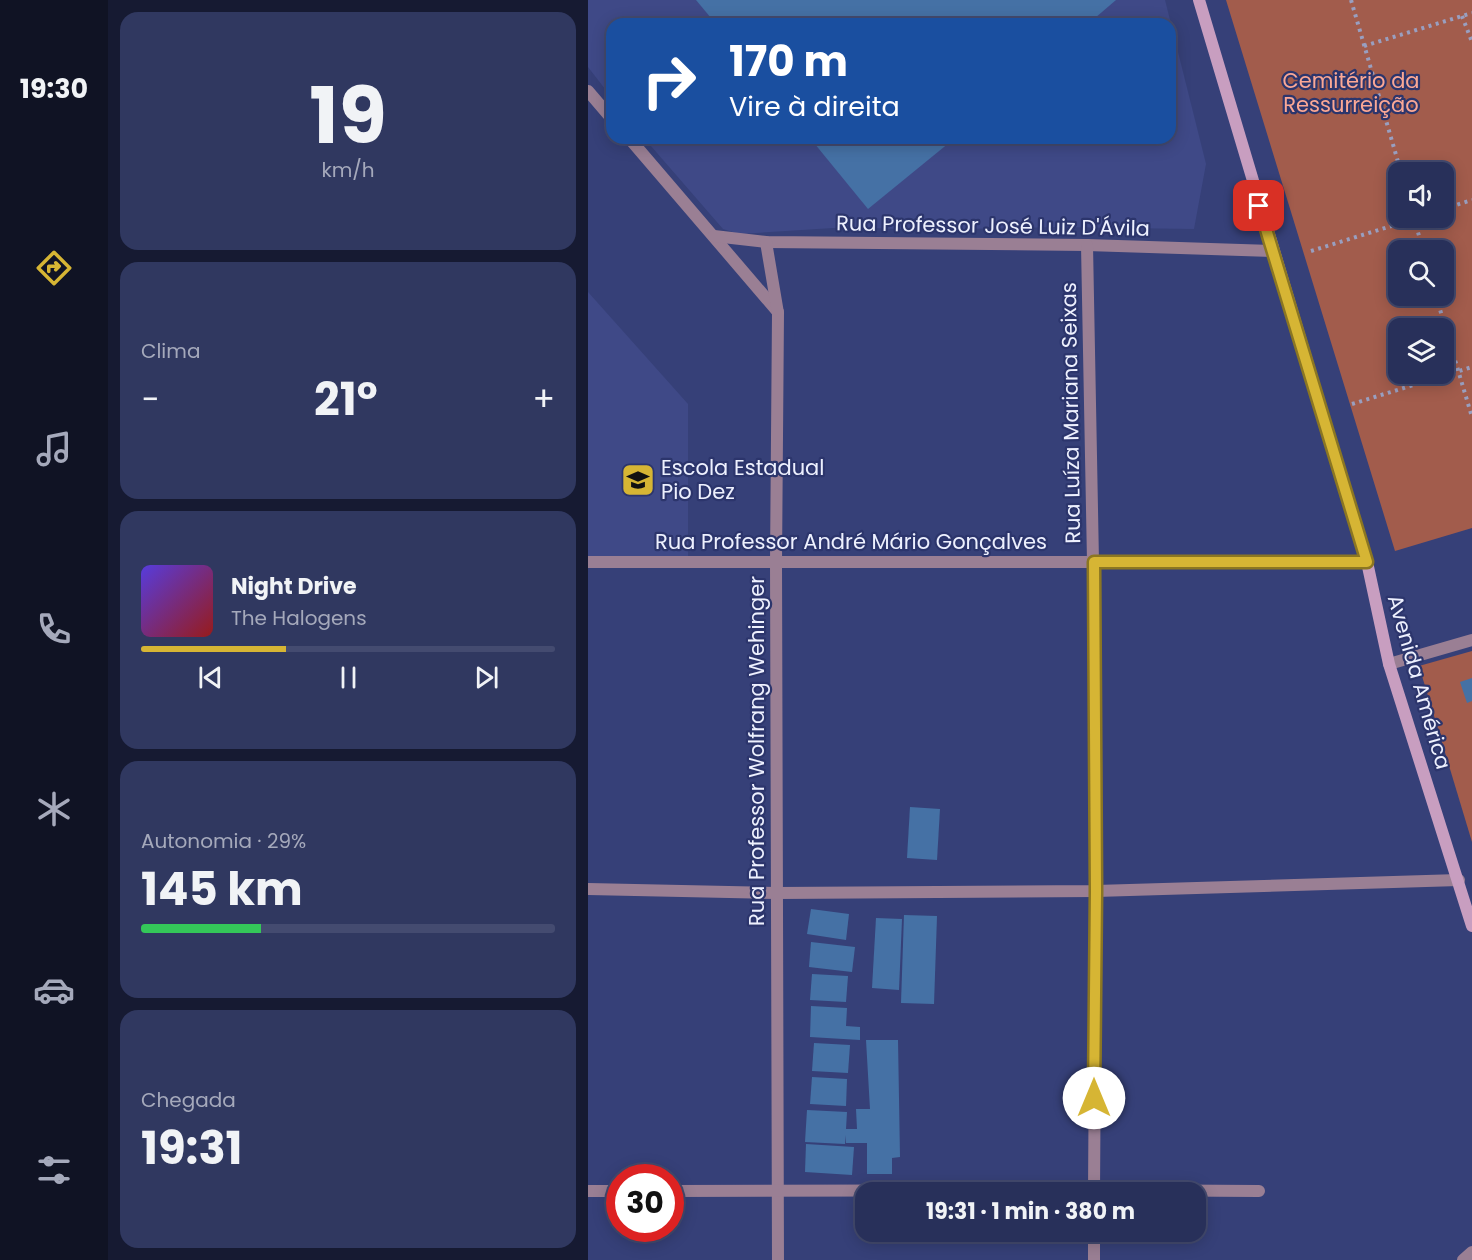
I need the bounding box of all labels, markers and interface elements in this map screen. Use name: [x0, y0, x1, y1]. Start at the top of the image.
text: 170 m: [729, 32, 848, 91]
icon: right: [630, 42, 708, 120]
text: 19: [309, 61, 387, 170]
park label: Cemitério da Ressurreição: [1282, 66, 1420, 119]
text: 19:30: [20, 70, 88, 107]
text: Vire à direita: [729, 88, 900, 125]
text: km/h: [321, 156, 375, 184]
map controls: [1388, 162, 1454, 384]
button: sound: [1388, 162, 1454, 228]
pin: [1233, 180, 1284, 231]
icon: arrive: [1242, 189, 1275, 222]
street label: Rua Professor José Luiz D'Ávila: [836, 208, 1150, 243]
button: search: [1388, 240, 1454, 306]
icon: directions: [33, 247, 75, 289]
street label: Rua Luíza Mariana Seixas: [1054, 282, 1087, 544]
button: layers: [1388, 318, 1454, 384]
text: Clima: [141, 337, 200, 365]
text: 21°: [314, 368, 378, 431]
text: −: [141, 376, 159, 423]
text: +: [532, 376, 555, 423]
icon: music: [33, 428, 75, 470]
place label: Escola Estadual Pio Dez: [661, 453, 824, 506]
school or university icon: Escola Estadual Pio Dez: [620, 462, 656, 498]
street label: Rua Professor André Mário Gonçalves: [655, 527, 1047, 556]
text: Night Drive: [231, 571, 357, 602]
street label: Rua Professor Wolfrang Wehinger: [742, 576, 771, 926]
street label: Avenida América: [1381, 591, 1458, 773]
text: The Halogens: [231, 604, 367, 632]
icon: phone: [33, 608, 75, 650]
icon: previous: [194, 661, 227, 694]
icon: pause: [332, 661, 365, 694]
icon: next: [470, 661, 503, 694]
icon: climate: [33, 788, 75, 830]
text: Autonomia · 29%: [141, 827, 306, 855]
text: 145 km: [141, 858, 303, 921]
icon: car: [33, 969, 75, 1011]
position arrow: [1062, 1066, 1126, 1130]
text: Chegada: [141, 1086, 236, 1114]
text: 19:31: [141, 1117, 243, 1180]
icon: filters: [33, 1149, 75, 1191]
speed limit sign: 30: [606, 1164, 684, 1242]
text: 19:31 · 1 min · 380 m: [926, 1196, 1135, 1227]

